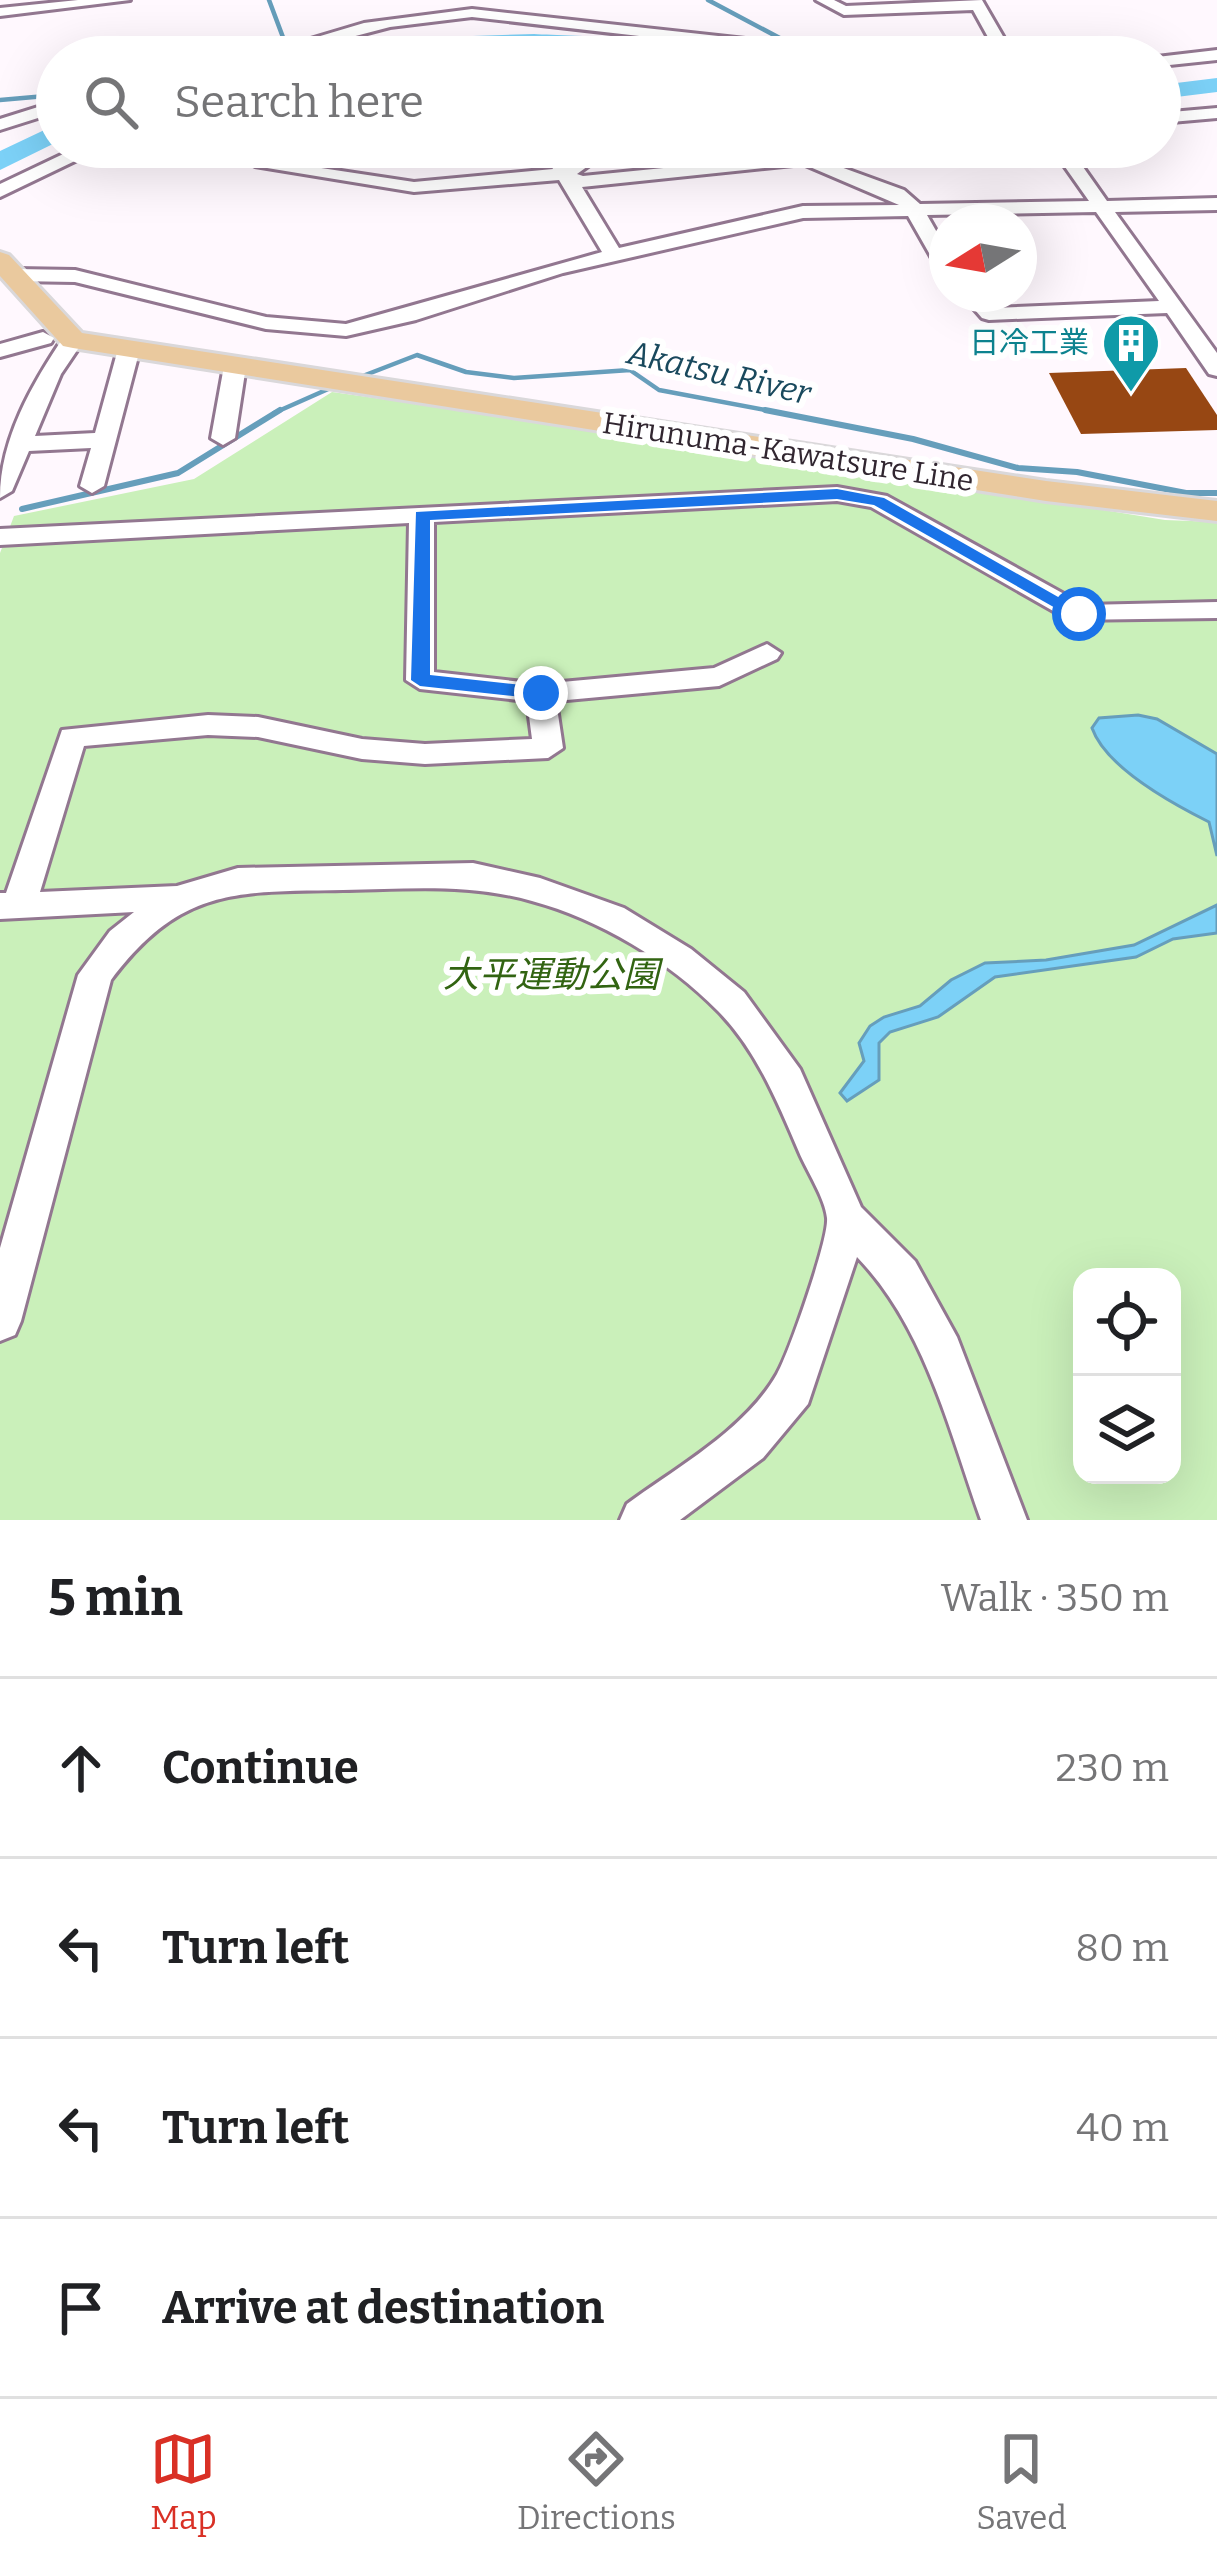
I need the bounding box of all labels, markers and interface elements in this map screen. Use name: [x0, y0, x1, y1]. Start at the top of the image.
search box: [36, 36, 1181, 168]
icon: search: [78, 69, 144, 135]
text: Search here: [174, 75, 424, 129]
north arrow: [929, 204, 1037, 312]
building icon: 日冷工業: [1100, 312, 1162, 394]
place label: 日冷工業: [969, 325, 1089, 361]
water label: Akatsu River: [622, 332, 816, 414]
street label: Hirunuma-Kawatsure Line: [600, 405, 976, 499]
route start: [1052, 587, 1106, 641]
route end: [514, 666, 568, 720]
park label: 大平運動公園: [443, 953, 664, 997]
map controls: [1073, 1268, 1181, 1484]
button: locate: [1073, 1268, 1181, 1376]
button: layers: [1073, 1376, 1181, 1484]
text: 5 min: [48, 1567, 183, 1629]
text: Walk · 350 m: [941, 1575, 1169, 1621]
icon: ahead: [48, 1735, 114, 1801]
text: Continue: [162, 1741, 359, 1795]
text: 230 m: [1056, 1745, 1169, 1791]
icon: left: [48, 1915, 114, 1981]
text: Turn left: [162, 1921, 349, 1975]
text: 80 m: [1076, 1925, 1169, 1971]
icon: left: [48, 2095, 114, 2161]
text: Turn left: [162, 2101, 349, 2155]
text: 40 m: [1076, 2105, 1169, 2151]
icon: arrive: [48, 2275, 114, 2341]
text: Arrive at destination: [162, 2281, 604, 2335]
tab: Map: [150, 2426, 217, 2538]
tab: Directions: [517, 2426, 676, 2538]
tab: Saved: [976, 2426, 1067, 2538]

